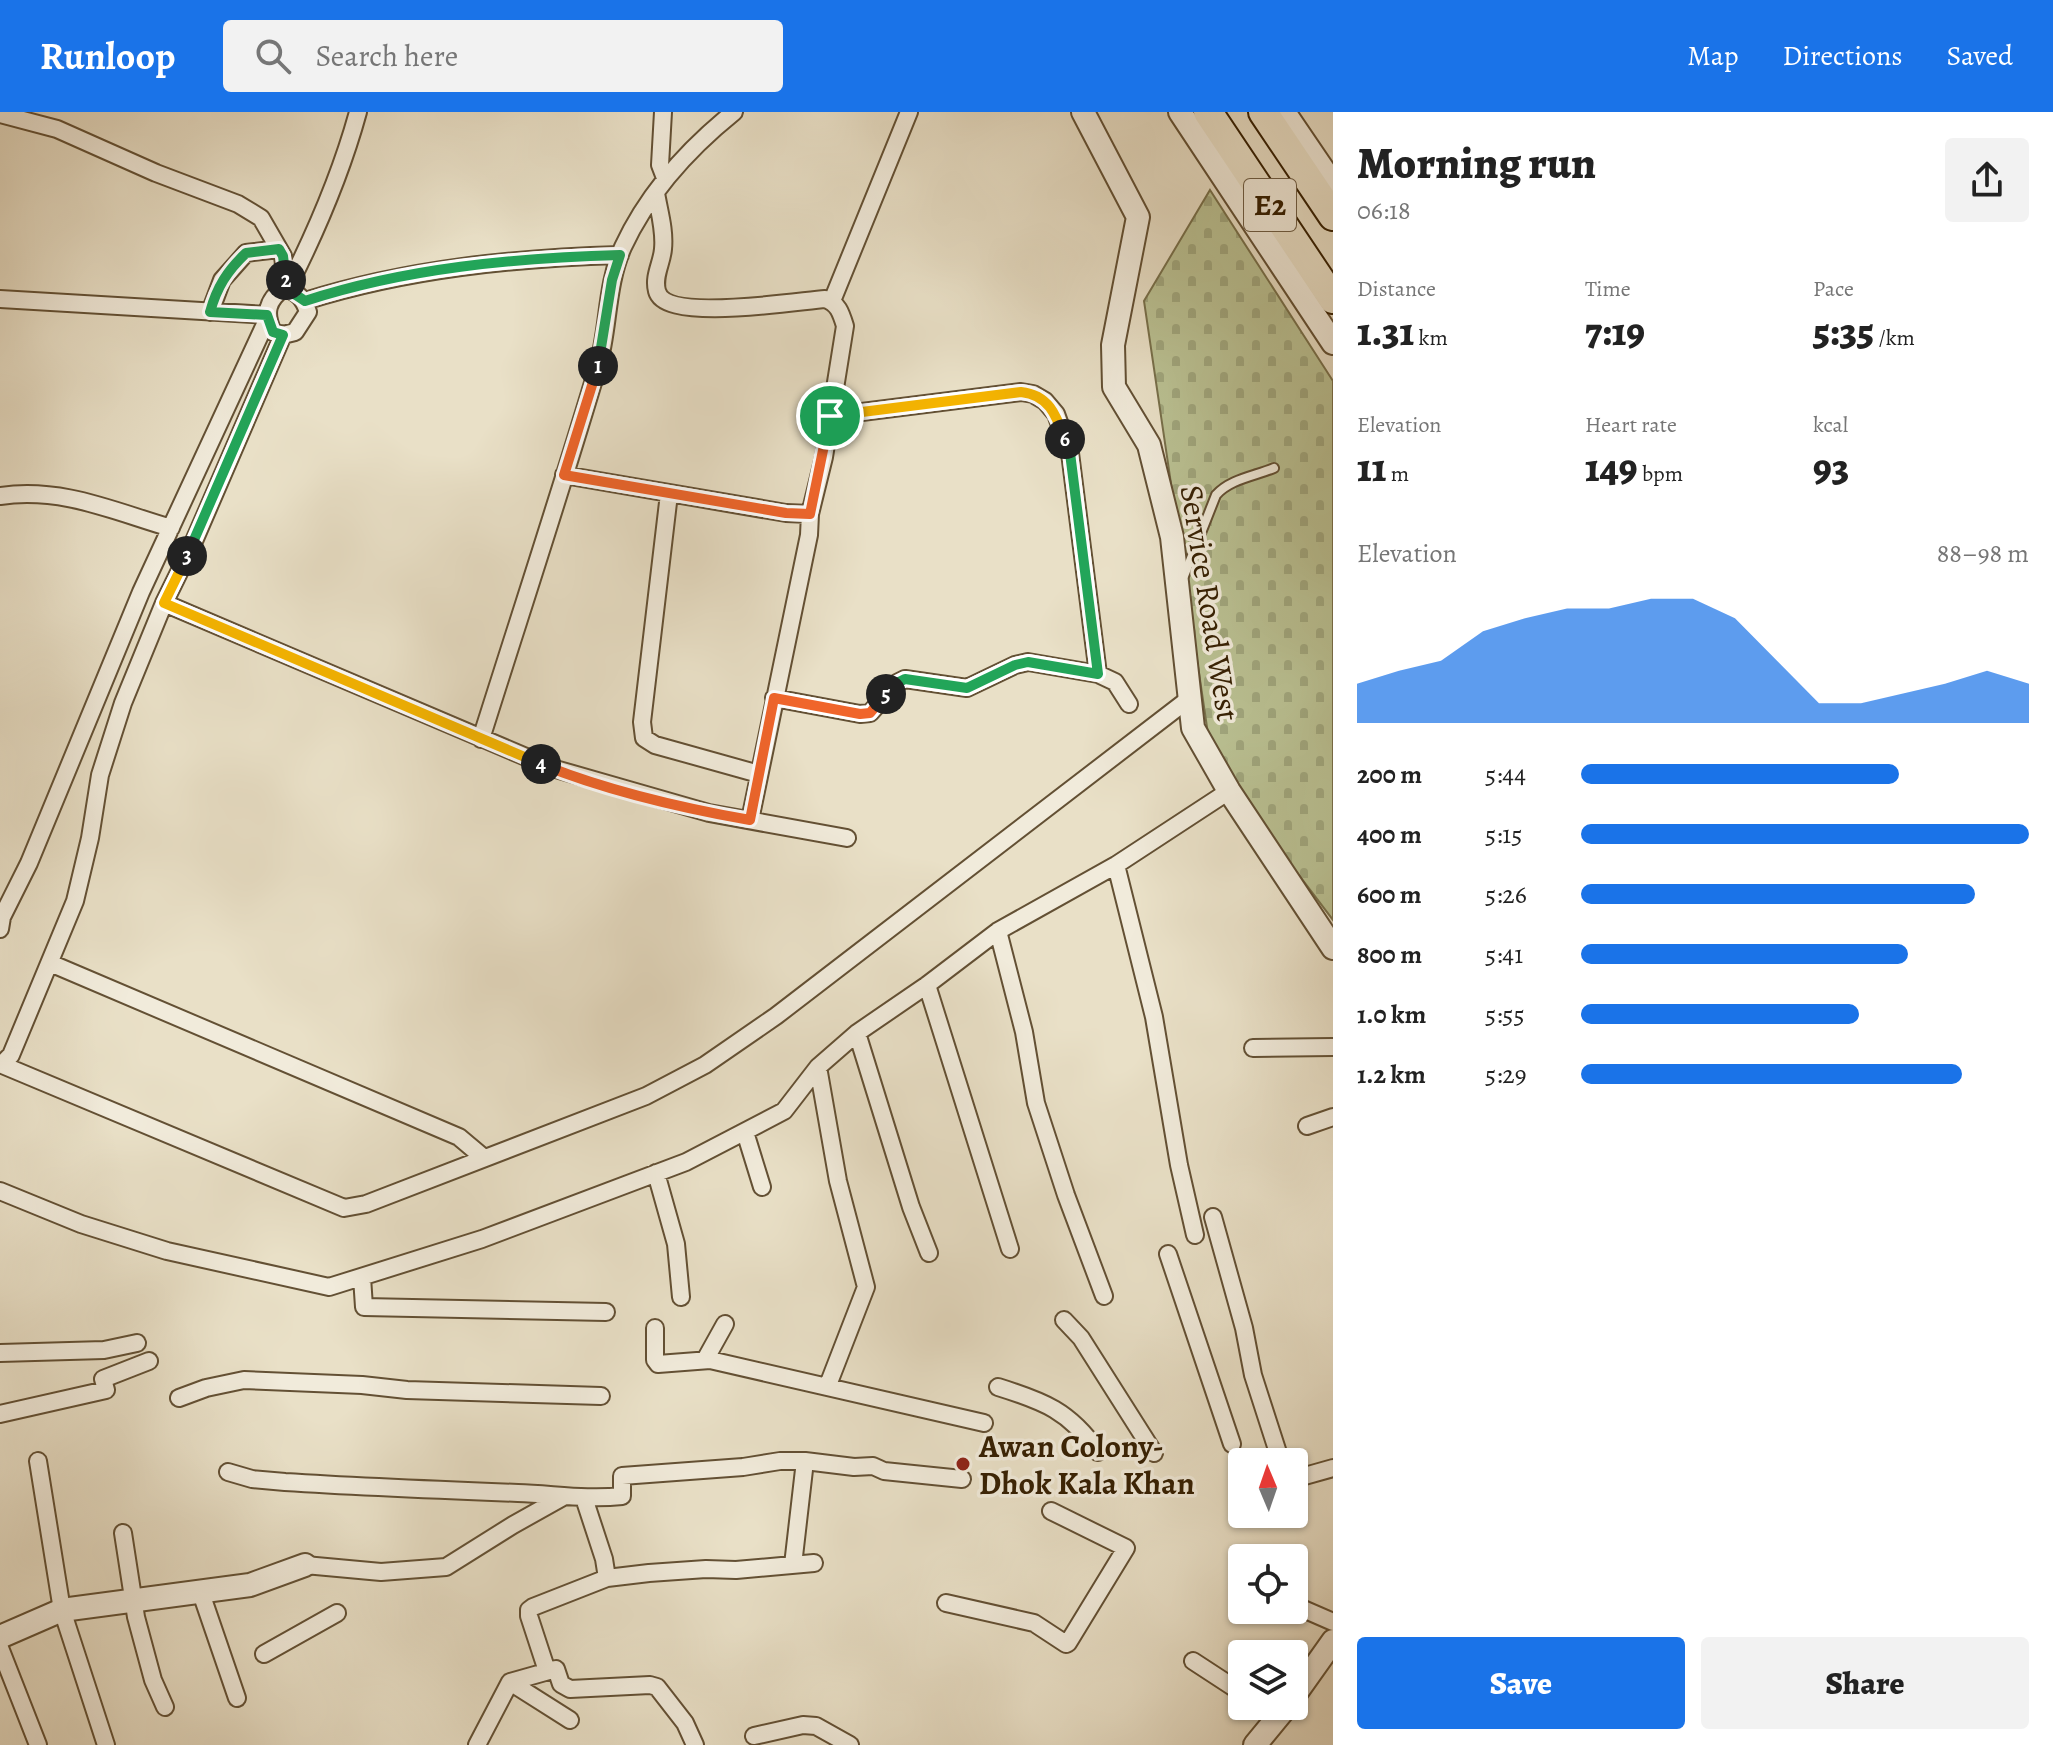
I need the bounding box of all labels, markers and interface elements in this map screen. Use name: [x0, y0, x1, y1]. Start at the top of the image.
search box: [223, 20, 783, 92]
text: Runloop: [40, 30, 175, 82]
icon: search: [251, 34, 295, 78]
text: Search here: [315, 36, 458, 76]
text: Map: [1687, 37, 1738, 75]
text: Directions: [1782, 37, 1903, 75]
text: Saved: [1947, 37, 2013, 75]
text: Morning run: [1357, 133, 1596, 193]
button: share: [1945, 138, 2029, 222]
road number: E2: [1244, 179, 1296, 231]
text: 06:18: [1357, 193, 1411, 228]
pin: 2: [266, 260, 306, 300]
text: 2: [281, 265, 291, 295]
text: Distance: [1357, 274, 1436, 304]
text: Time: [1585, 274, 1631, 304]
text: Pace: [1813, 274, 1854, 304]
text: 1.31: [1357, 304, 1414, 359]
text: 7:19: [1585, 304, 1645, 359]
text: 5:35: [1813, 304, 1874, 359]
text: km: [1414, 323, 1448, 353]
text: /km: [1874, 323, 1915, 353]
pin: 1: [578, 346, 618, 386]
text: 1: [594, 351, 602, 381]
pin: [796, 382, 864, 450]
icon: arrive: [808, 394, 852, 438]
text: Elevation: [1357, 410, 1441, 440]
text: Heart rate: [1585, 410, 1677, 440]
text: kcal: [1813, 410, 1848, 440]
pin: 6: [1045, 419, 1085, 459]
text: 6: [1060, 424, 1070, 454]
text: 11: [1357, 440, 1386, 495]
text: 149: [1585, 440, 1638, 495]
text: 93: [1813, 440, 1849, 495]
text: m: [1386, 459, 1409, 489]
text: bpm: [1638, 459, 1683, 489]
street label: Service Road West: [1170, 482, 1250, 724]
pin: 3: [167, 536, 207, 576]
text: Elevation: [1357, 536, 1457, 571]
text: 88–98 m: [1937, 536, 2029, 571]
text: 3: [182, 541, 192, 571]
pin: 5: [866, 674, 906, 714]
text: 5: [881, 679, 891, 709]
pin: 4: [521, 744, 561, 784]
text: 4: [536, 749, 546, 779]
text: 200 m: [1357, 757, 1422, 792]
text: 5:44: [1485, 757, 1526, 792]
text: 400 m: [1357, 817, 1422, 852]
text: 5:15: [1485, 817, 1522, 852]
text: 600 m: [1357, 877, 1422, 912]
text: 5:26: [1485, 877, 1527, 912]
text: 800 m: [1357, 937, 1422, 972]
text: 5:41: [1485, 937, 1523, 972]
text: 1.0 km: [1357, 997, 1426, 1032]
text: 5:55: [1485, 997, 1525, 1032]
text: 1.2 km: [1357, 1057, 1426, 1092]
text: 5:29: [1485, 1057, 1527, 1092]
place label: Awan Colony- Dhok Kala Khan: [978, 1424, 1195, 1505]
north arrow: [1228, 1448, 1308, 1528]
map controls: [1228, 1448, 1308, 1720]
marker: Awan Colony- Dhok Kala Khan: [954, 1455, 972, 1473]
button: locate: [1228, 1544, 1308, 1624]
button: Save: [1357, 1637, 1685, 1729]
button: Share: [1701, 1637, 2029, 1729]
button: layers: [1228, 1640, 1308, 1720]

